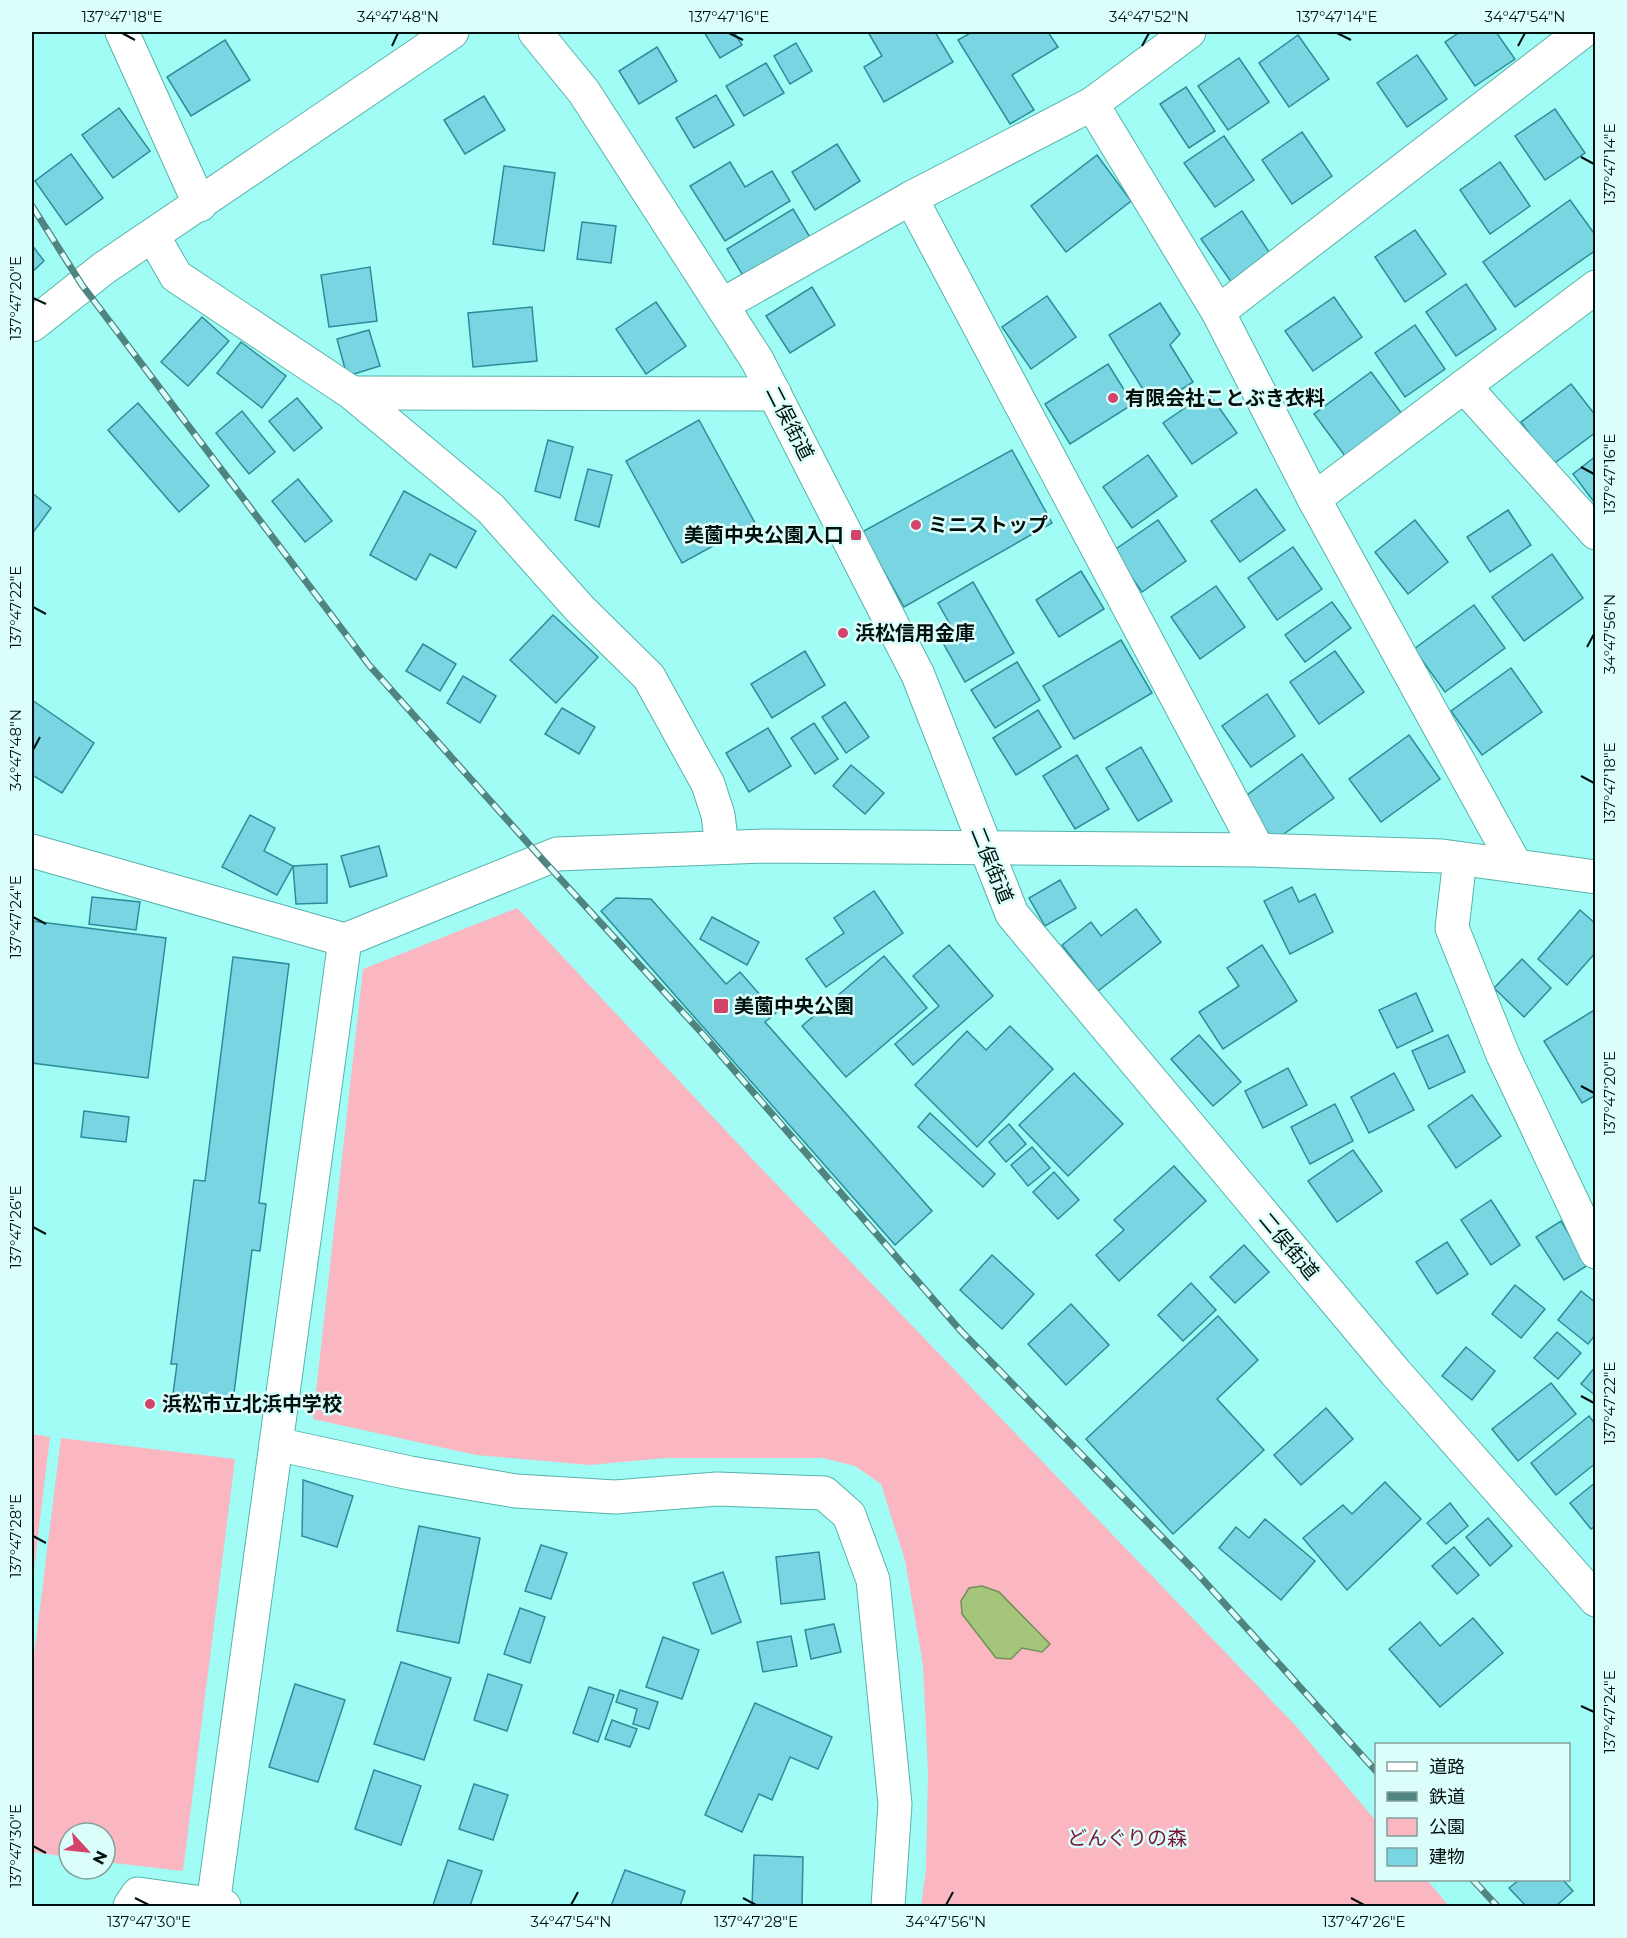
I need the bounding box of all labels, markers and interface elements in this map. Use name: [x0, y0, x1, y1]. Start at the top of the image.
text: 137°47'18"E: [81, 7, 163, 26]
text: 34°47'48"N: [357, 7, 439, 26]
text: 137°47'16"E: [689, 7, 769, 26]
text: 34°47'52"N: [1109, 7, 1189, 26]
text: 137°47'14"E: [1297, 7, 1377, 26]
text: 34°47'54"N: [1485, 7, 1565, 26]
text: 137°47'14"E: [1600, 124, 1619, 204]
text: 137°47'20"E: [6, 256, 25, 340]
street label: 二俣街道: [761, 382, 819, 464]
place label: 有限会社ことぶき衣料: [1125, 386, 1325, 410]
marker: 有限会社ことぶき衣料: [1106, 391, 1120, 405]
text: 137°47'16"E: [1600, 434, 1619, 514]
place label: ミニストップ: [928, 513, 1048, 537]
marker: ミニストップ: [909, 518, 923, 532]
place label: 美薗中央公園入口: [684, 523, 844, 547]
marker: 美薗中央公園入口: [849, 528, 863, 542]
text: 137°47'22"E: [6, 566, 25, 648]
text: 34°47'56"N: [1600, 594, 1619, 674]
place label: 浜松信用金庫: [855, 621, 975, 645]
marker: 浜松信用金庫: [836, 626, 850, 640]
text: 34°47'48"N: [6, 709, 25, 791]
text: 137°47'18"E: [1600, 742, 1619, 824]
street label: 二俣街道: [966, 823, 1018, 907]
text: 137°47'24"E: [6, 875, 25, 959]
place label: 美薗中央公園: [734, 994, 854, 1018]
marker: 美薗中央公園: [712, 997, 730, 1015]
text: 137°47'20"E: [1600, 1051, 1619, 1135]
text: 137°47'26"E: [6, 1185, 25, 1269]
street label: 二俣街道: [1254, 1208, 1324, 1284]
text: 137°47'22"E: [1600, 1362, 1619, 1444]
place label: 浜松市立北浜中学校: [162, 1392, 342, 1416]
marker: 浜松市立北浜中学校: [143, 1397, 157, 1411]
text: 137°47'28"E: [6, 1494, 25, 1578]
text: 137°47'24"E: [1600, 1670, 1619, 1754]
legend: [1375, 1743, 1570, 1881]
text: 道路: [1429, 1756, 1465, 1778]
text: 鉄道: [1429, 1786, 1465, 1808]
text: 137°47'30"E: [6, 1804, 25, 1888]
text: 公園: [1429, 1816, 1465, 1838]
north arrow: [57, 1821, 117, 1881]
park label: どんぐりの森: [1067, 1826, 1187, 1850]
text: 建物: [1429, 1846, 1465, 1868]
text: N: [89, 1848, 111, 1868]
text: 137°47'30"E: [107, 1912, 191, 1931]
text: 34°47'54"N: [531, 1912, 611, 1931]
text: 137°47'28"E: [714, 1912, 798, 1931]
text: 34°47'56"N: [906, 1912, 986, 1931]
text: 137°47'26"E: [1322, 1912, 1406, 1931]

